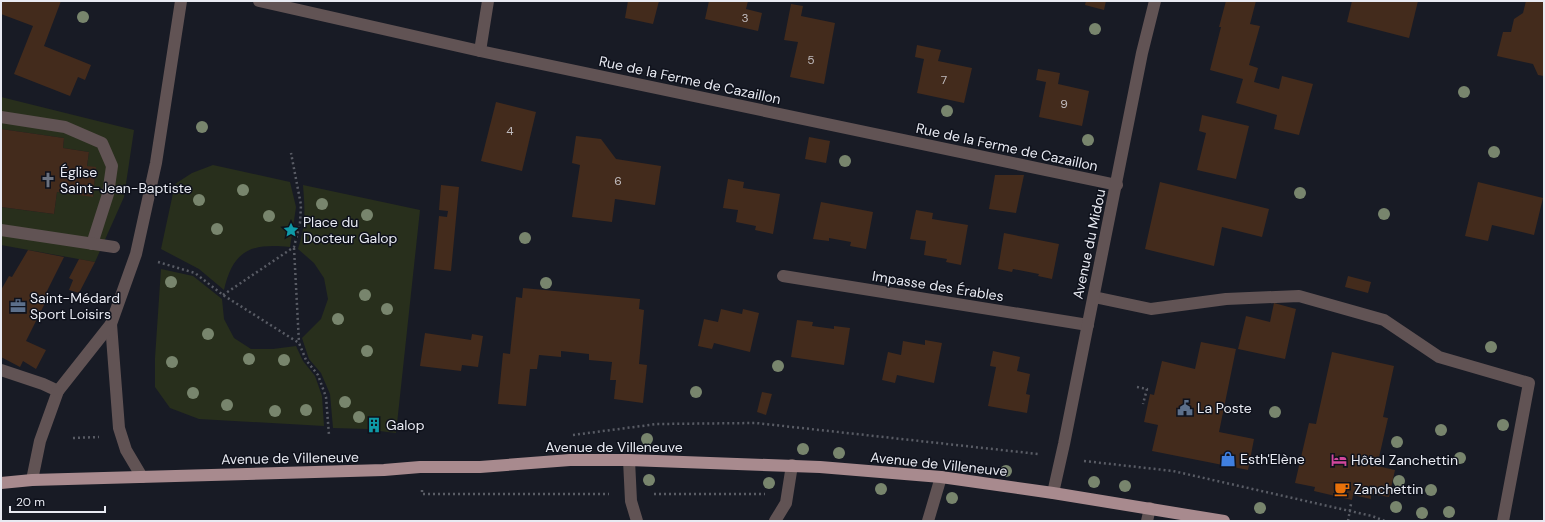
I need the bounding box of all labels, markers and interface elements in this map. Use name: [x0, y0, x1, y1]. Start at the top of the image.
house number: 3: [741, 10, 749, 26]
street label: Rue de la Ferme de Cazaillon: [597, 52, 783, 108]
house number: 5: [807, 52, 815, 68]
house number: 7: [941, 72, 947, 88]
house number: 9: [1060, 96, 1068, 112]
street label: Rue de la Ferme de Cazaillon: [914, 119, 1100, 175]
house number: 4: [506, 123, 514, 139]
place label: Église Saint-Jean-Baptiste: [60, 163, 192, 197]
church icon: Église Saint-Jean-Baptiste: [39, 171, 57, 189]
house number: 6: [614, 173, 622, 189]
street label: Avenue du Midou: [1069, 187, 1109, 301]
place label: Place du Docteur Galop: [303, 213, 398, 247]
place icon: Place du Docteur Galop: [282, 221, 300, 239]
street label: Impasse des Érables: [871, 267, 1005, 305]
place label: Saint-Médard Sport Loisirs: [30, 289, 120, 323]
office icon: Saint-Médard Sport Loisirs: [9, 297, 27, 315]
public building icon: La Poste: [1176, 399, 1194, 417]
place label: La Poste: [1197, 399, 1252, 417]
building icon: Galop: [365, 416, 383, 434]
place label: Galop: [386, 416, 425, 434]
street label: Avenue de Villeneuve: [545, 438, 683, 456]
street label: Avenue de Villeneuve: [221, 448, 359, 468]
street label: Avenue de Villeneuve: [870, 448, 1008, 480]
shop icon: Esth'Elène: [1219, 450, 1237, 468]
place label: Esth'Elène: [1240, 450, 1305, 468]
hotel icon: Hôtel Zanchettin: [1330, 451, 1348, 469]
place label: Hôtel Zanchettin: [1351, 451, 1458, 469]
cafe icon: Zanchettin: [1333, 480, 1351, 498]
place label: Zanchettin: [1354, 480, 1423, 498]
scale bar: [10, 488, 105, 514]
text: 20 m: [16, 494, 45, 510]

